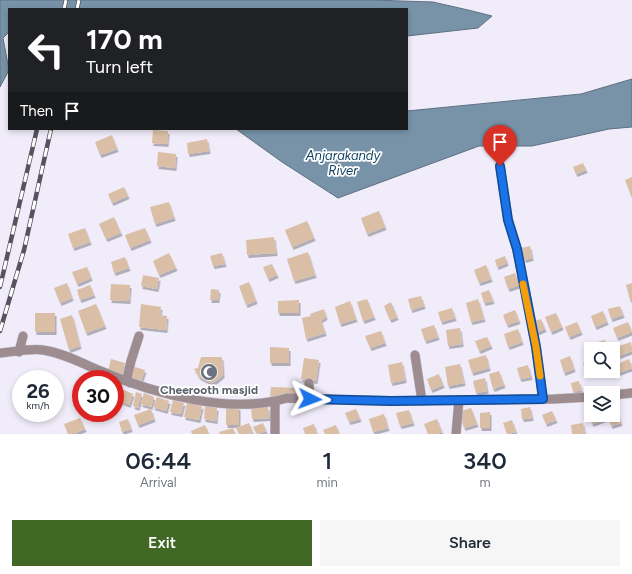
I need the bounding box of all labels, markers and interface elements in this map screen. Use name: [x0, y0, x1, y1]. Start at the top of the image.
text: 170 m: [86, 22, 163, 56]
icon: left: [20, 24, 72, 76]
text: Turn left: [86, 56, 153, 78]
icon: arrive: [61, 100, 83, 122]
text: Then: [20, 102, 53, 120]
pin: [483, 125, 517, 166]
icon: arrive: [489, 131, 511, 153]
water label: Anjarakandy River: [305, 148, 381, 178]
map controls: [584, 342, 620, 422]
button: search: [584, 342, 620, 378]
mosque icon: Cheerooth masjid: [199, 362, 219, 382]
speed limit sign: 30: [72, 370, 124, 422]
position arrow: [289, 378, 331, 420]
text: 26: [26, 379, 50, 403]
place label: Cheerooth masjid: [160, 383, 258, 397]
button: layers: [584, 386, 620, 422]
text: km/h: [27, 399, 49, 412]
text: 06:44: [125, 446, 191, 475]
text: 1: [322, 446, 332, 475]
text: 340: [463, 446, 507, 475]
text: Arrival: [140, 475, 177, 490]
text: min: [317, 475, 338, 490]
text: m: [479, 475, 490, 490]
button: Exit: [12, 520, 312, 566]
button: Share: [320, 520, 620, 566]

